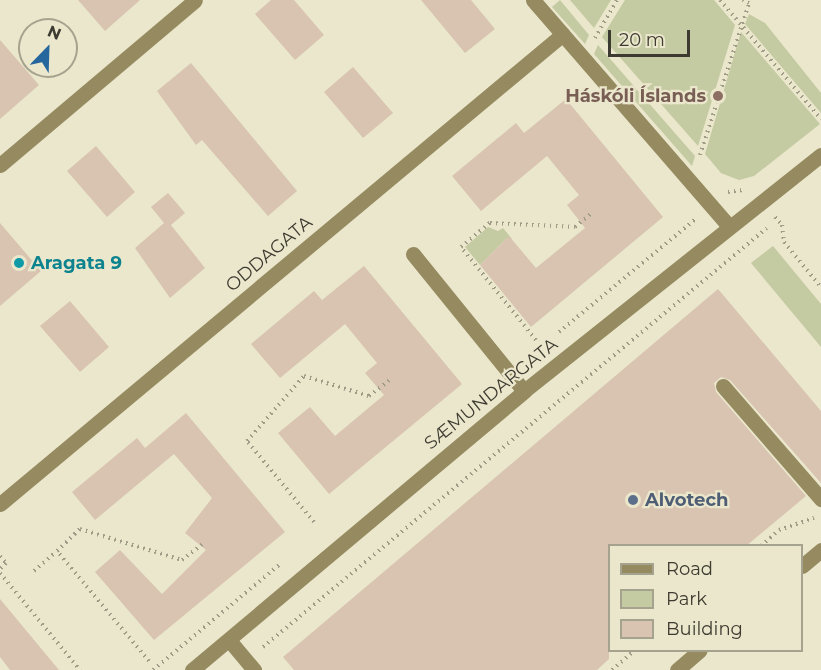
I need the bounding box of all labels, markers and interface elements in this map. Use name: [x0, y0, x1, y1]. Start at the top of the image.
north arrow: [18, 18, 78, 78]
scale bar: [611, 18, 694, 56]
text: N: [45, 22, 64, 44]
text: 20 m: [619, 29, 665, 51]
place label: Háskóli Íslands: [565, 85, 706, 107]
marker: Háskóli Íslands: [711, 89, 725, 103]
street label: ODDAGATA: [221, 212, 317, 296]
place label: Aragata 9: [31, 252, 122, 274]
marker: Aragata 9: [12, 256, 26, 270]
street label: SÆMUNDARGATA: [420, 334, 562, 454]
place label: Alvotech: [645, 489, 728, 511]
marker: Alvotech: [626, 493, 640, 507]
legend: [608, 544, 803, 652]
text: Road: [666, 558, 713, 580]
text: Park: [666, 588, 707, 610]
text: Building: [666, 618, 743, 640]

